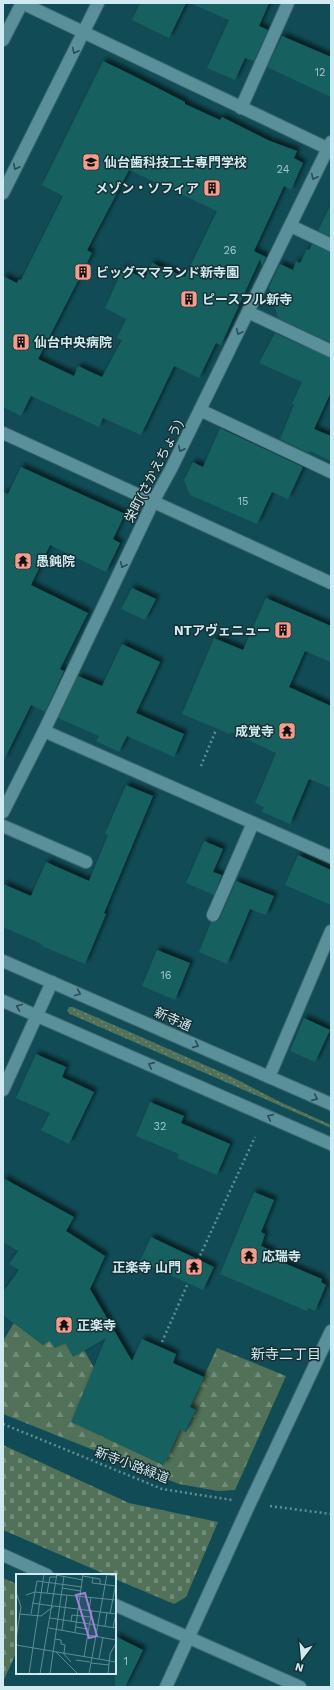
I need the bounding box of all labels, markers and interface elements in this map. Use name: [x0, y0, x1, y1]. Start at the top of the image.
one-way arrow: [72, 46, 79, 54]
house number: 12: [315, 66, 325, 79]
school or university icon: 仙台歯科技工士専門学校: [81, 152, 101, 172]
place label: 仙台歯科技工士専門学校: [104, 155, 247, 170]
one-way arrow: [13, 163, 21, 170]
house number: 24: [277, 163, 290, 176]
one-way arrow: [311, 173, 319, 181]
building icon: メゾン・ソフィア: [202, 178, 222, 198]
place label: メゾン・ソフィア: [95, 181, 199, 196]
house number: 26: [223, 244, 237, 257]
building icon: ビッグママランド新寺園: [73, 262, 93, 282]
place label: ビッグママランド新寺園: [96, 265, 239, 280]
building icon: ピースフル新寺: [179, 289, 199, 309]
place label: ピースフル新寺: [202, 292, 292, 307]
one-way arrow: [236, 328, 244, 335]
building icon: 仙台中央病院: [11, 332, 31, 352]
place label: 仙台中央病院: [34, 335, 112, 350]
street label: 栄町(さかえちょう): [122, 417, 186, 525]
one-way arrow: [178, 444, 186, 452]
house number: 15: [238, 495, 248, 508]
temple icon: 愚鈍院: [13, 551, 33, 571]
place label: 愚鈍院: [36, 554, 75, 569]
one-way arrow: [120, 560, 128, 568]
building icon: NTアヴェニュー: [273, 620, 293, 640]
place label: NTアヴェニュー: [174, 623, 270, 638]
temple icon: 成覚寺: [277, 721, 297, 741]
place label: 成覚寺: [235, 724, 274, 739]
house number: 16: [161, 969, 172, 982]
one-way arrow: [74, 988, 81, 996]
one-way arrow: [15, 1004, 22, 1012]
street label: 新寺通: [152, 1004, 194, 1034]
one-way arrow: [192, 1040, 200, 1048]
one-way arrow: [147, 1062, 155, 1070]
one-way arrow: [312, 1093, 319, 1101]
one-way arrow: [266, 1114, 273, 1122]
house number: 32: [154, 1120, 166, 1133]
temple icon: 応瑞寺: [239, 1246, 259, 1266]
place label: 応瑞寺: [262, 1249, 301, 1264]
temple icon: 正楽寺 山門: [184, 1257, 204, 1277]
place label: 正楽寺 山門: [112, 1260, 181, 1275]
temple icon: 正楽寺: [54, 1315, 74, 1335]
place label: 正楽寺: [77, 1318, 116, 1333]
district label: 新寺二丁目: [251, 1346, 321, 1362]
street label: 新寺小路緑道: [93, 1444, 171, 1486]
inset map: [16, 1574, 116, 1674]
north arrow: [282, 1638, 322, 1678]
house number: 1: [124, 1655, 128, 1668]
text: N: [294, 1660, 305, 1675]

